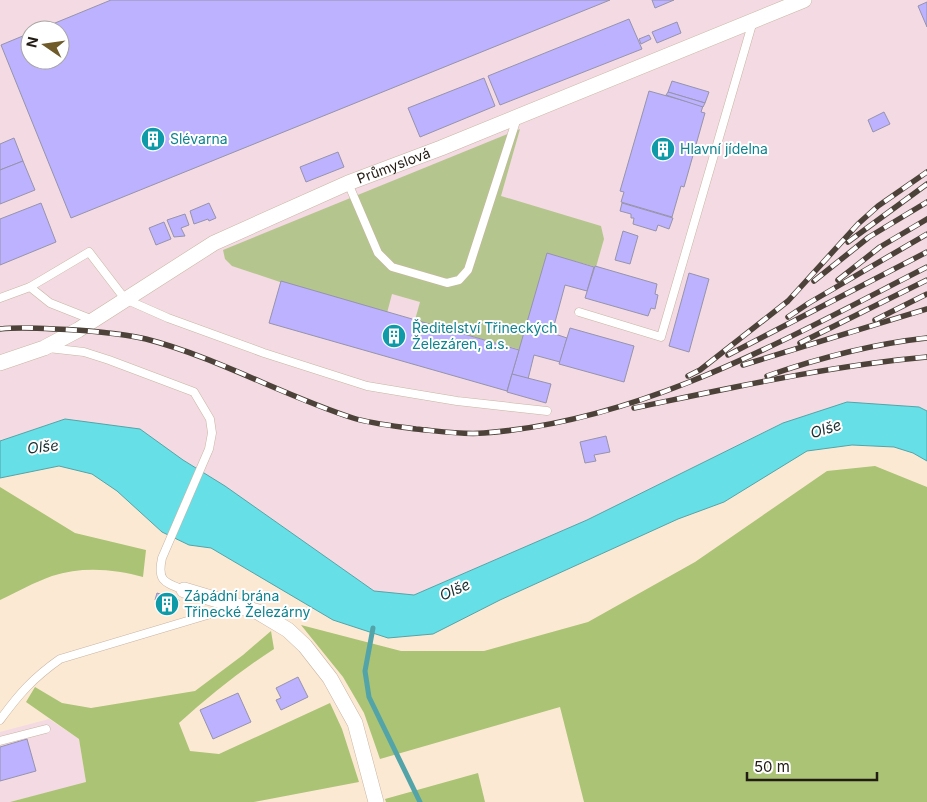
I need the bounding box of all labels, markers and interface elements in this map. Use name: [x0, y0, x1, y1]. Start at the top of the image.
north arrow: [20, 20, 70, 70]
text: N: [22, 35, 41, 49]
building icon: Slévarna: [140, 126, 166, 152]
place label: Slévarna: [170, 130, 228, 147]
building icon: Hlavní jídelna: [650, 136, 676, 162]
place label: Hlavní jídelna: [680, 140, 768, 157]
street label: Průmyslová: [354, 144, 433, 187]
place label: Ředitelství Třineckých Železáren, a.s.: [412, 319, 557, 352]
building icon: Ředitelství Třineckých Železáren, a.s.: [381, 323, 407, 349]
water label: Olše: [808, 415, 844, 442]
water label: Olše: [26, 435, 60, 458]
water label: Olše: [436, 574, 473, 605]
place label: Zápádní brána Třinecké Železárny: [184, 587, 310, 620]
building icon: Zápádní brána Třinecké Železárny: [154, 591, 180, 617]
scale bar: [747, 750, 877, 782]
text: 50 m: [754, 757, 790, 776]

